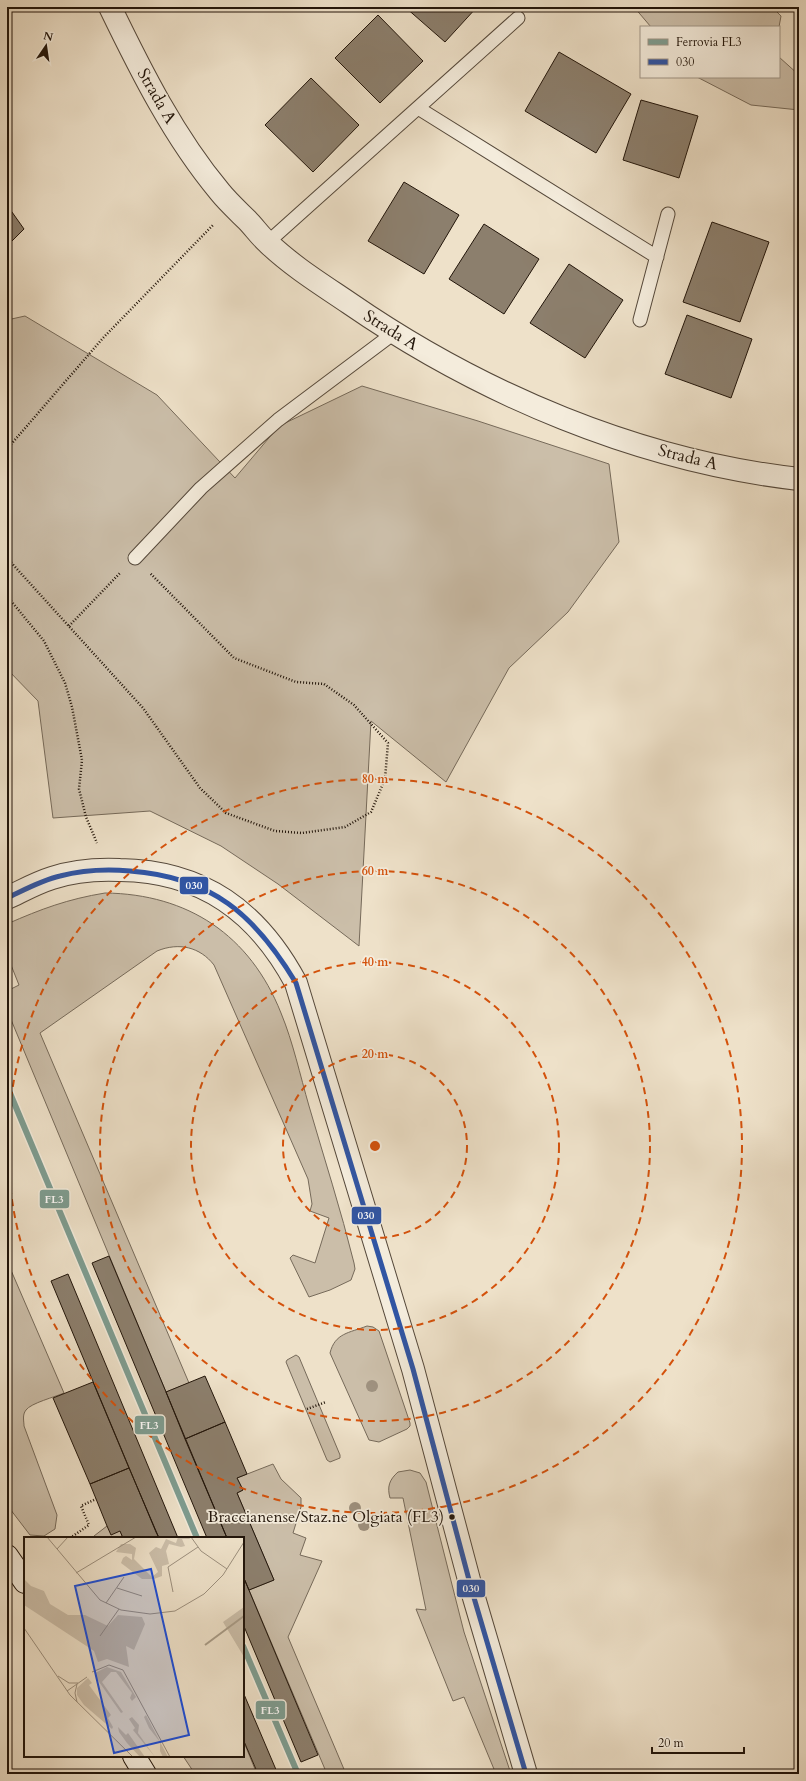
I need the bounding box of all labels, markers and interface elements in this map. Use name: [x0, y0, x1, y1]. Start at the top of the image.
north arrow: [26, 26, 66, 66]
legend: [640, 26, 780, 78]
text: N: [42, 28, 55, 45]
text: Ferrovia FL3: [676, 34, 742, 50]
text: 030: [676, 54, 694, 70]
street label: Strada A: [132, 64, 183, 129]
street label: Strada A: [359, 304, 424, 356]
street label: Strada A: [656, 439, 721, 476]
text: 80 m: [362, 771, 389, 787]
text: 60 m: [362, 863, 389, 879]
line badge: 030: [179, 876, 209, 895]
text: 030: [186, 878, 203, 893]
text: 40 m: [362, 954, 389, 970]
text: 20 m: [362, 1046, 389, 1062]
centre of rings: [368, 1139, 382, 1153]
line badge: FL3: [39, 1189, 70, 1209]
text: FL3: [44, 1192, 64, 1207]
line badge: 030: [351, 1206, 382, 1225]
text: 030: [358, 1208, 375, 1223]
line badge: FL3: [134, 1415, 165, 1435]
text: FL3: [139, 1418, 159, 1433]
place label: Braccianense/Staz.ne Olgiata (FL3): [208, 1506, 444, 1528]
marker: Braccianense/Staz.ne Olgiata (FL3): [447, 1512, 457, 1522]
inset map: [24, 1537, 244, 1757]
line badge: 030: [456, 1579, 486, 1598]
text: 030: [463, 1581, 480, 1596]
line badge: FL3: [255, 1700, 286, 1720]
text: FL3: [260, 1703, 280, 1718]
scale bar: [652, 1729, 744, 1755]
text: 20 m: [658, 1735, 685, 1751]

